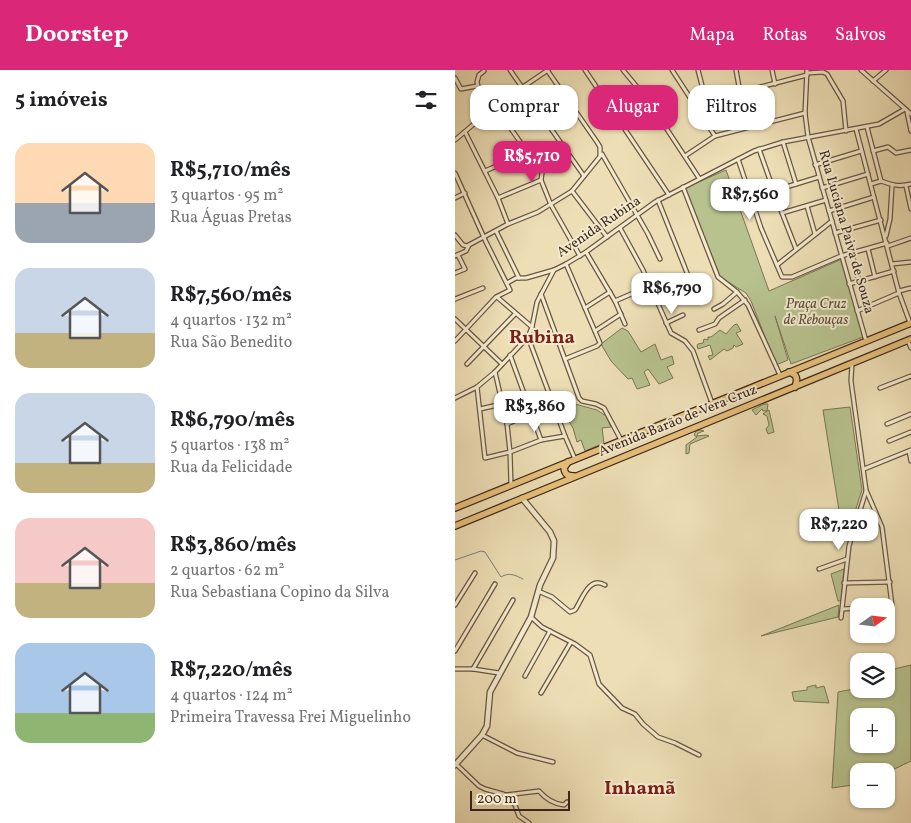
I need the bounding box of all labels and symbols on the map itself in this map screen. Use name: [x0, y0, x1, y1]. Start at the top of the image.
pin: R$5,710: [486, 140, 578, 183]
street label: Rua Luciana Paiva de Souza: [814, 148, 878, 316]
pin: R$7,560: [704, 178, 796, 221]
street label: Avenida Rubina: [553, 192, 645, 262]
pin: R$6,790: [626, 272, 718, 315]
park label: Praça Cruz de Rebouças: [784, 295, 848, 330]
district label: Rubina: [509, 325, 575, 351]
street label: Avenida Barão de Vera Cruz: [596, 380, 760, 462]
pin: R$3,860: [489, 390, 581, 433]
pin: R$7,220: [793, 508, 885, 551]
north arrow: [850, 598, 895, 642]
district label: Inhamã: [604, 776, 676, 802]
scale bar: [470, 788, 570, 811]

